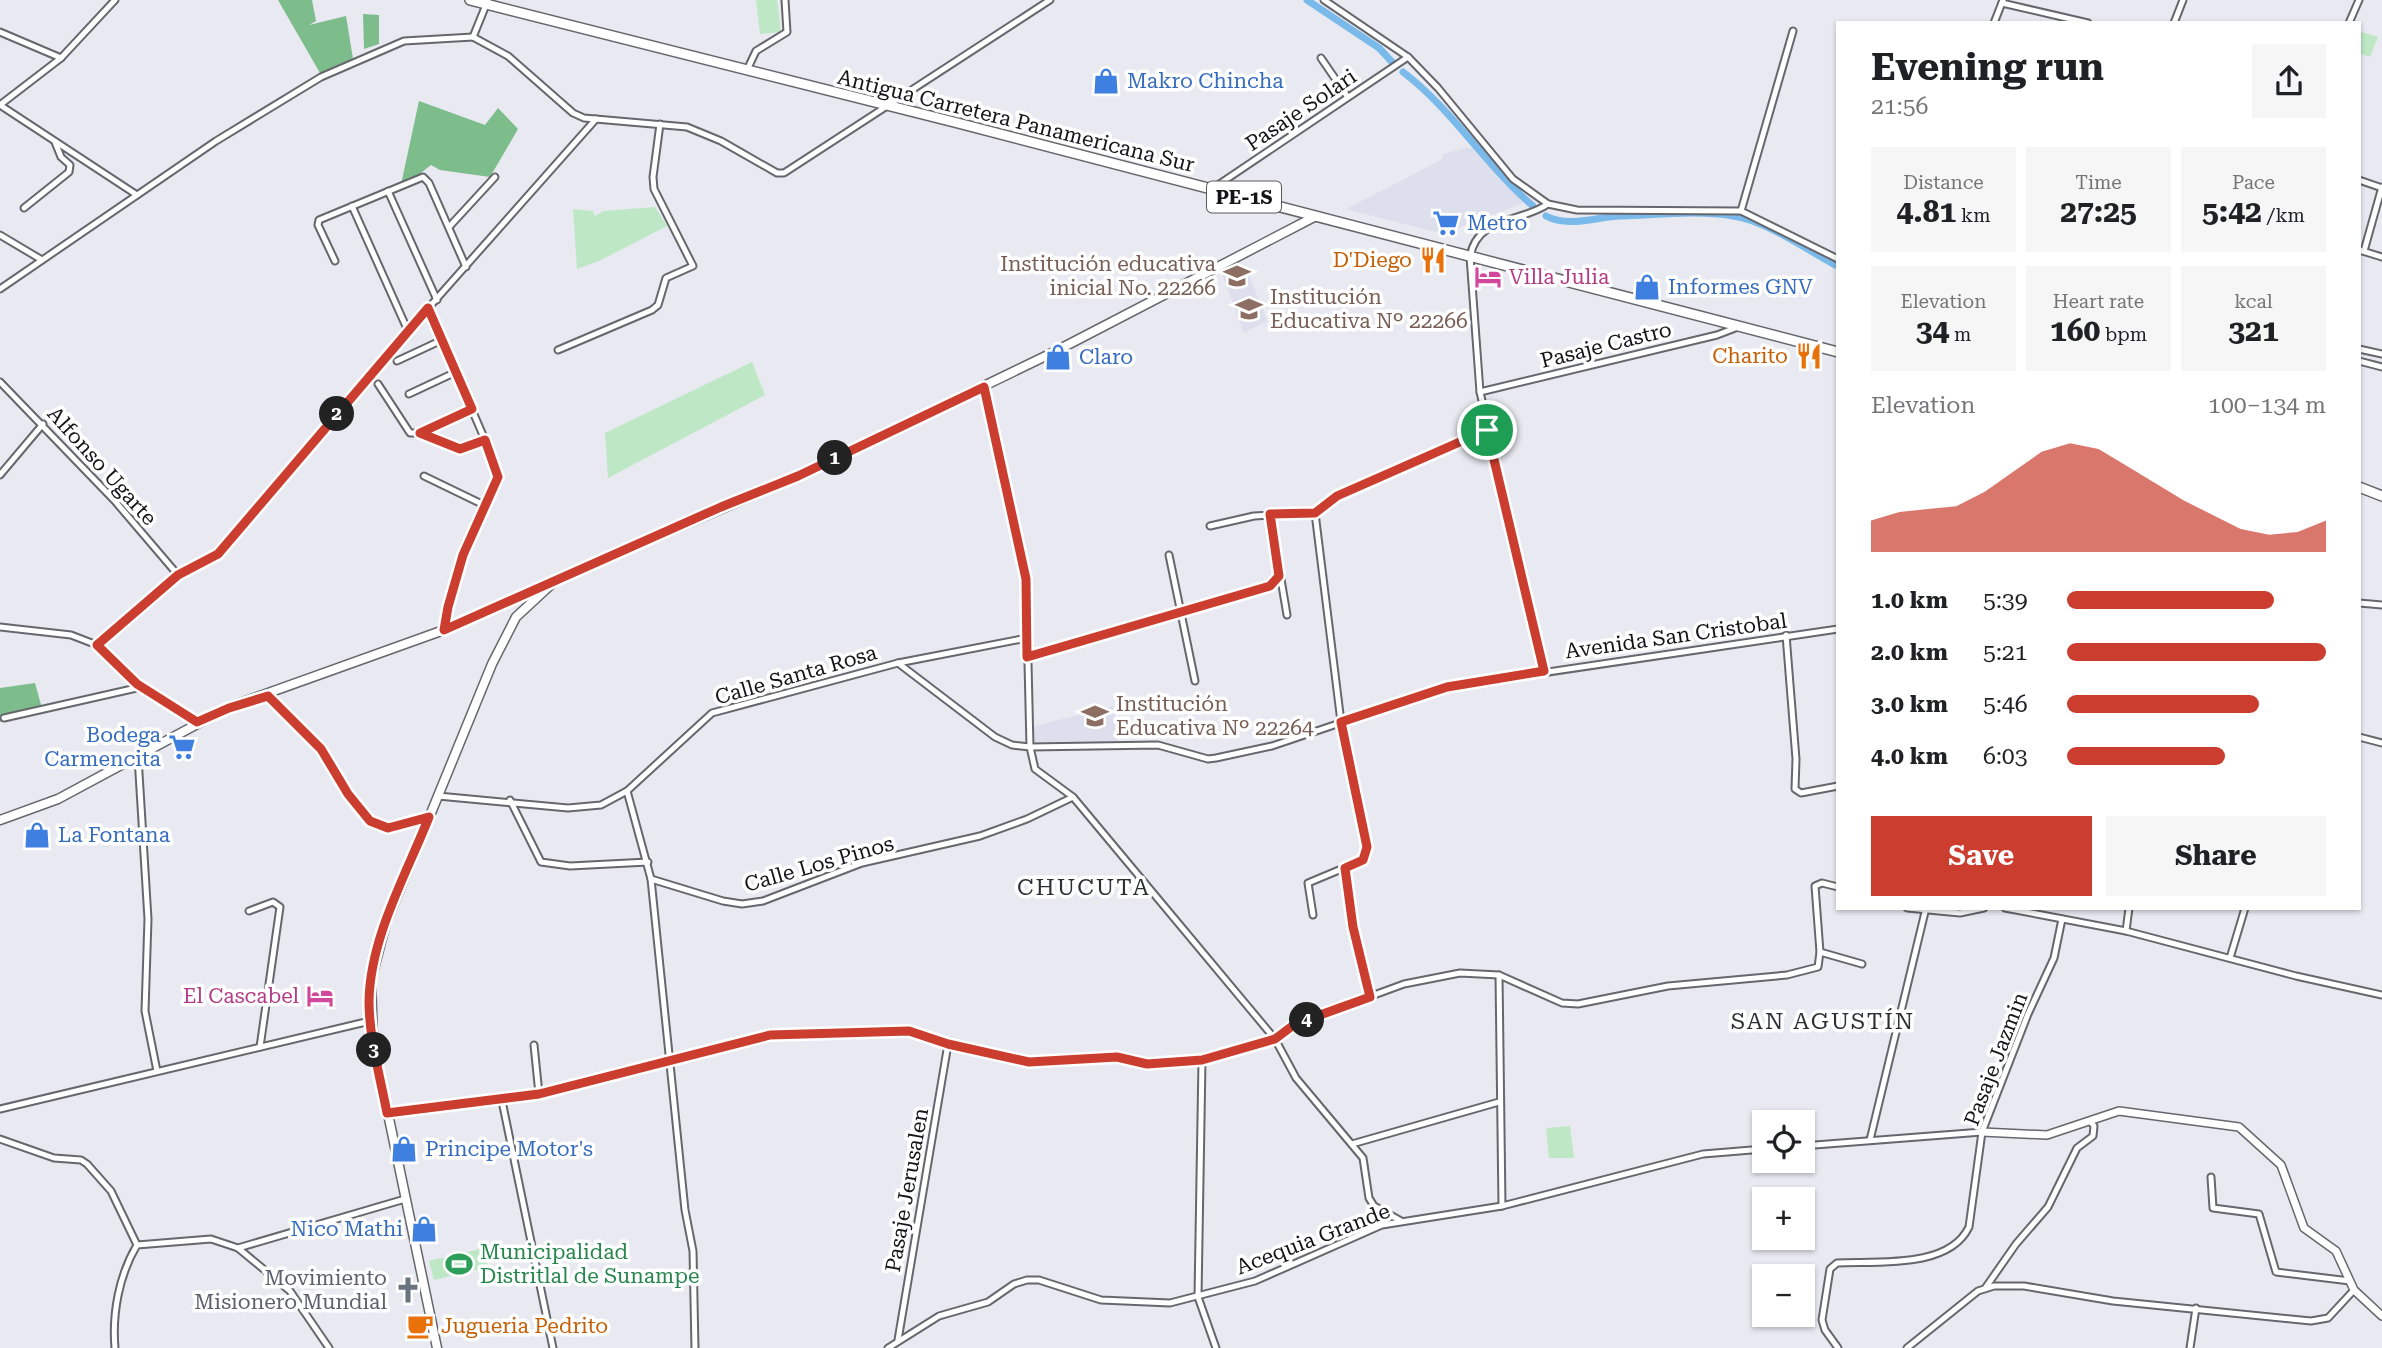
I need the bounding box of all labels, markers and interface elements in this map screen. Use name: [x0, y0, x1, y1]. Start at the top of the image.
button: share: [2252, 44, 2326, 118]
text: Evening run: [1871, 45, 2104, 89]
street label: Pasaje Solari: [1241, 64, 1361, 156]
street label: Antigua Carretera Panamericana Sur: [835, 65, 1197, 177]
shop icon: Makro Chincha: [1091, 66, 1121, 96]
place label: Makro Chincha: [1127, 69, 1284, 93]
text: 21:56: [1871, 93, 1928, 120]
text: Distance: [1903, 171, 1984, 194]
text: Time: [2075, 171, 2122, 194]
text: Pace: [2232, 171, 2275, 194]
road number: PE-1S: [1207, 182, 1281, 212]
text: 4.81: [1896, 194, 1956, 229]
text: 27:25: [2060, 194, 2137, 229]
text: 5:42: [2202, 194, 2262, 229]
text: km: [1956, 204, 1991, 227]
text: /km: [2262, 204, 2305, 227]
supermarket icon: Metro: [1431, 208, 1461, 238]
place label: Metro: [1467, 211, 1527, 235]
restaurant icon: D'Diego: [1418, 245, 1448, 275]
place label: D'Diego: [1333, 248, 1412, 272]
place label: Institución educativa inicial No. 22266: [1000, 252, 1217, 300]
school or university icon: Institución educativa inicial No. 22266: [1222, 261, 1252, 291]
hotel icon: Villa Julia: [1473, 262, 1503, 292]
place label: Villa Julia: [1509, 265, 1610, 289]
shop icon: Informes GNV: [1632, 272, 1662, 302]
place label: Informes GNV: [1668, 275, 1813, 299]
place label: Institución Educativa Nº 22266: [1270, 285, 1468, 333]
text: Elevation: [1900, 290, 1987, 313]
text: Heart rate: [2053, 290, 2144, 313]
text: kcal: [2234, 290, 2273, 313]
school or university icon: Institución Educativa Nº 22266: [1234, 294, 1264, 324]
text: 34: [1916, 313, 1949, 348]
text: 160: [2050, 313, 2100, 348]
text: 321: [2228, 313, 2279, 348]
street label: Pasaje Castro: [1538, 317, 1674, 373]
text: m: [1949, 323, 1971, 346]
text: bpm: [2100, 323, 2147, 346]
restaurant icon: Charito: [1794, 341, 1824, 371]
shop icon: Claro: [1043, 342, 1073, 372]
place label: Charito: [1712, 344, 1788, 368]
place label: Claro: [1079, 345, 1133, 369]
text: Elevation: [1871, 392, 1975, 419]
text: 100–134 m: [2208, 392, 2326, 419]
pin: 2: [320, 396, 354, 432]
pin: [1457, 400, 1517, 460]
street label: Alfonso Ugarte: [43, 402, 161, 530]
text: 2: [331, 402, 342, 425]
icon: arrive: [1468, 411, 1506, 449]
pin: 1: [818, 440, 852, 476]
text: 1: [829, 446, 840, 469]
text: 1.0 km: [1871, 587, 1948, 614]
text: 5:39: [1983, 587, 2028, 614]
street label: Avenida San Cristobal: [1564, 608, 1789, 663]
text: 2.0 km: [1871, 639, 1948, 666]
text: 5:21: [1983, 639, 2028, 666]
street label: Calle Santa Rosa: [712, 640, 880, 710]
text: 3.0 km: [1871, 691, 1948, 718]
text: 5:46: [1983, 691, 2028, 718]
place label: Institución Educativa Nº 22264: [1116, 692, 1314, 740]
school or university icon: Institución Educativa Nº 22264: [1080, 701, 1110, 731]
place label: Bodega Carmencita: [44, 723, 162, 771]
supermarket icon: Bodega Carmencita: [167, 732, 197, 762]
text: 4.0 km: [1871, 743, 1948, 770]
text: 6:03: [1983, 743, 2028, 770]
button: Save: [1871, 816, 2092, 896]
button: Share: [2106, 816, 2326, 896]
shop icon: La Fontana: [22, 820, 52, 850]
place label: La Fontana: [58, 823, 171, 847]
street label: Calle Los Pinos: [742, 831, 896, 897]
district label: CHUCUTA: [1017, 874, 1151, 901]
hotel icon: El Cascabel: [305, 981, 335, 1011]
place label: El Cascabel: [183, 984, 300, 1008]
street label: Pasaje Jazmin: [1960, 989, 2033, 1129]
pin: 4: [1290, 1002, 1324, 1038]
text: 4: [1301, 1008, 1312, 1031]
district label: SAN AGUSTÍN: [1731, 1008, 1915, 1035]
pin: 3: [356, 1032, 392, 1068]
text: 3: [368, 1038, 379, 1061]
street label: Pasaje Jerusalen: [881, 1106, 933, 1274]
map controls: [1752, 1110, 1815, 1327]
button: locate: [1752, 1110, 1815, 1173]
shop icon: Principe Motor's: [389, 1134, 419, 1164]
place label: Principe Motor's: [425, 1137, 593, 1161]
button: +: [1752, 1187, 1815, 1250]
street label: Acequia Grande: [1233, 1199, 1393, 1279]
shop icon: Nico Mathi: [409, 1214, 439, 1244]
place label: Nico Mathi: [290, 1217, 403, 1241]
place label: Municipalidad Distritlal de Sunampe: [480, 1240, 700, 1288]
sports icon: Municipalidad Distritlal de Sunampe: [444, 1249, 474, 1279]
button: −: [1752, 1264, 1815, 1327]
place label: Movimiento Misionero Mundial: [194, 1266, 387, 1314]
church icon: Movimiento Misionero Mundial: [393, 1275, 423, 1305]
cafe icon: Jugueria Pedrito: [405, 1311, 435, 1341]
place label: Jugueria Pedrito: [441, 1314, 608, 1338]

